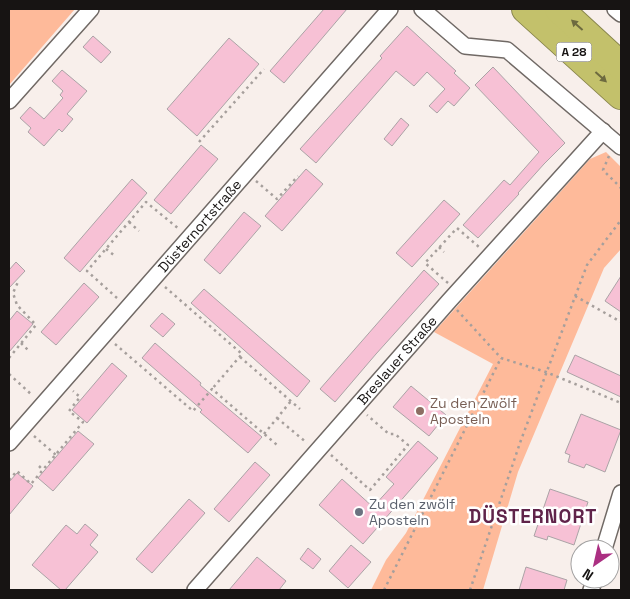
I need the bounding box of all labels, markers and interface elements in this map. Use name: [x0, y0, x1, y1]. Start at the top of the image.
one-way arrow: [570, 20, 583, 31]
road number: A 28: [556, 42, 592, 62]
one-way arrow: [594, 71, 606, 83]
street label: Düsternortstraße: [154, 176, 245, 276]
street label: Breslauer Straße: [353, 312, 441, 408]
place label: Zu den Zwölf Aposteln: [430, 394, 517, 428]
marker: Zu den Zwölf Aposteln: [414, 405, 426, 417]
place label: Zu den zwölf Aposteln: [369, 495, 455, 529]
district label: DÜSTERNORT: [469, 504, 597, 529]
marker: Zu den zwölf Aposteln: [353, 506, 365, 518]
north arrow: [570, 539, 620, 589]
text: N: [579, 565, 597, 585]

